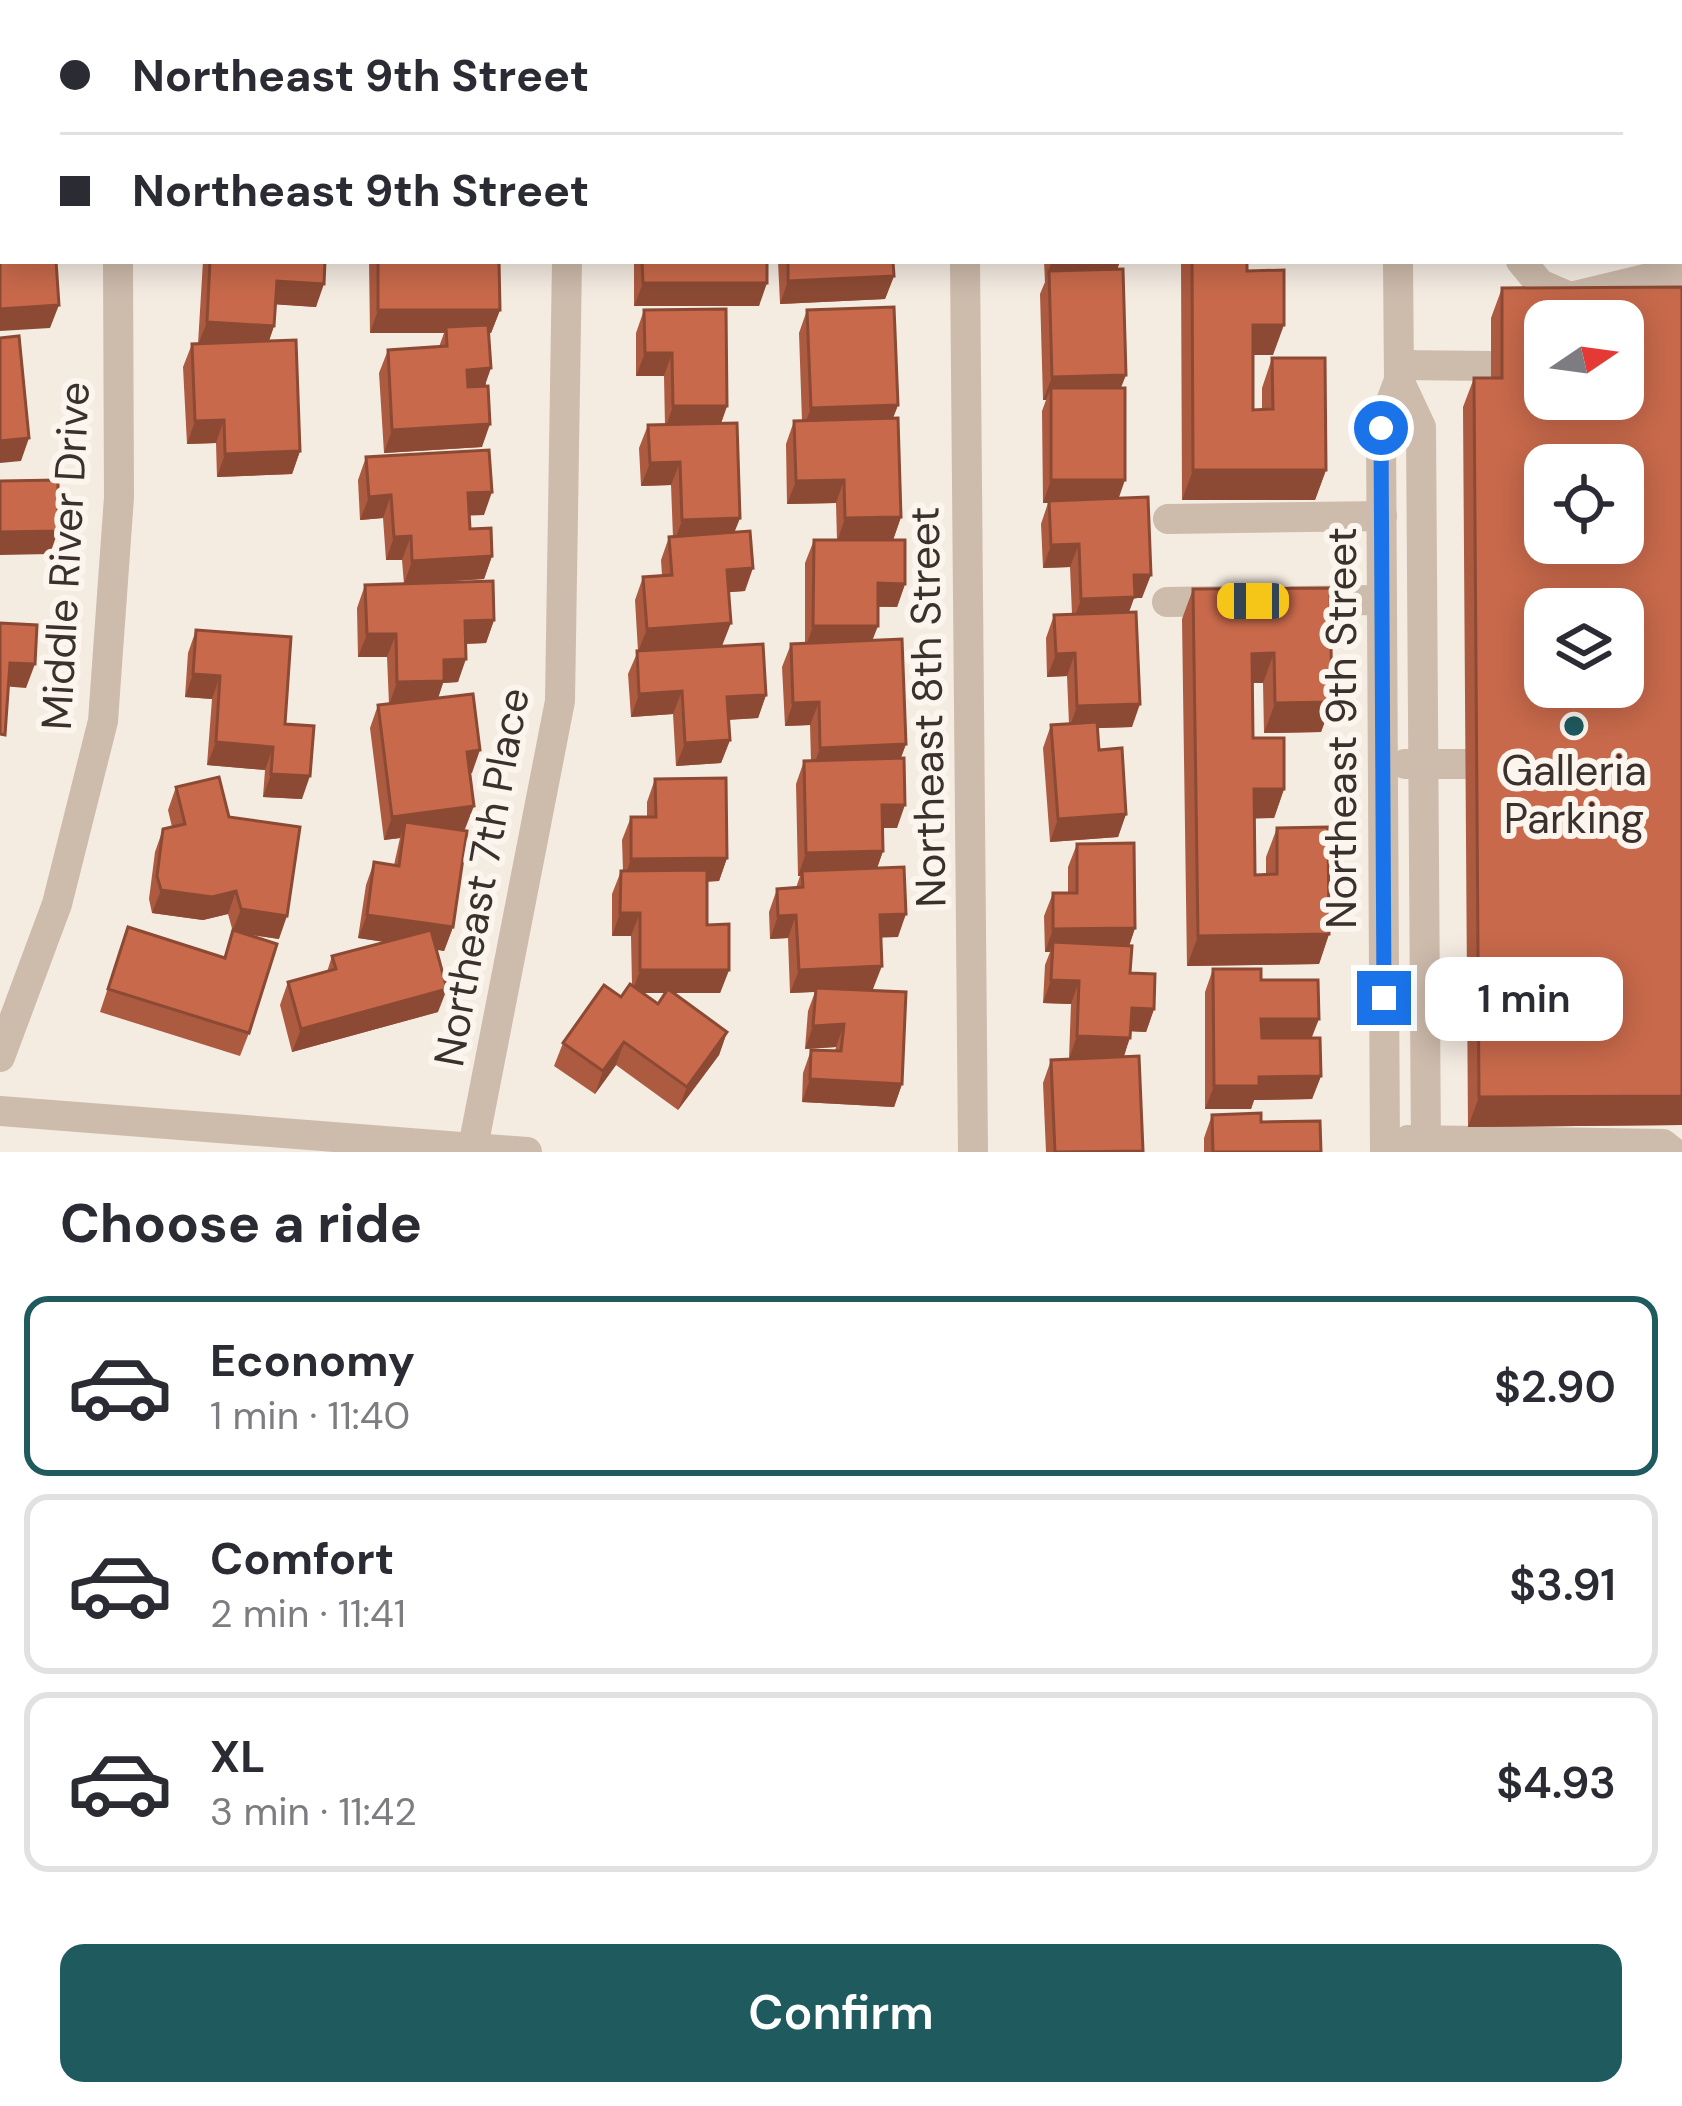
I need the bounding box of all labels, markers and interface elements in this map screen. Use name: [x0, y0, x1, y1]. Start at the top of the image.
text: Northeast 9th Street: [132, 46, 589, 105]
text: Northeast 9th Street: [132, 161, 589, 220]
north arrow: [1524, 300, 1644, 420]
map controls: [1524, 300, 1644, 708]
street label: Middle River Drive: [29, 381, 102, 732]
route start: [1354, 401, 1408, 455]
button: locate: [1524, 444, 1644, 564]
street label: Northeast 8th Street: [897, 506, 958, 908]
street label: Northeast 9th Street: [1314, 527, 1369, 929]
car: [1217, 583, 1289, 619]
button: layers: [1524, 588, 1644, 708]
street label: Northeast 7th Place: [421, 684, 542, 1071]
marker: Galleria Parking: [1561, 713, 1587, 739]
place label: Galleria Parking: [1501, 743, 1647, 846]
callout: 1 min: [1426, 956, 1624, 1040]
route end: [1357, 971, 1411, 1025]
text: 1 min: [1477, 973, 1571, 1024]
text: Choose a ride: [60, 1188, 422, 1259]
text: Economy: [210, 1331, 415, 1390]
icon: car: [66, 1332, 174, 1440]
text: $2.90: [1494, 1357, 1616, 1416]
text: 1 min · 11:40: [210, 1390, 410, 1441]
text: Comfort: [210, 1529, 394, 1588]
icon: car: [66, 1530, 174, 1638]
text: $3.91: [1509, 1555, 1616, 1614]
text: 2 min · 11:41: [210, 1588, 406, 1639]
text: XL: [210, 1727, 265, 1786]
icon: car: [66, 1728, 174, 1836]
text: $4.93: [1496, 1753, 1616, 1812]
text: 3 min · 11:42: [210, 1786, 417, 1837]
button: Confirm: [60, 1944, 1622, 2082]

